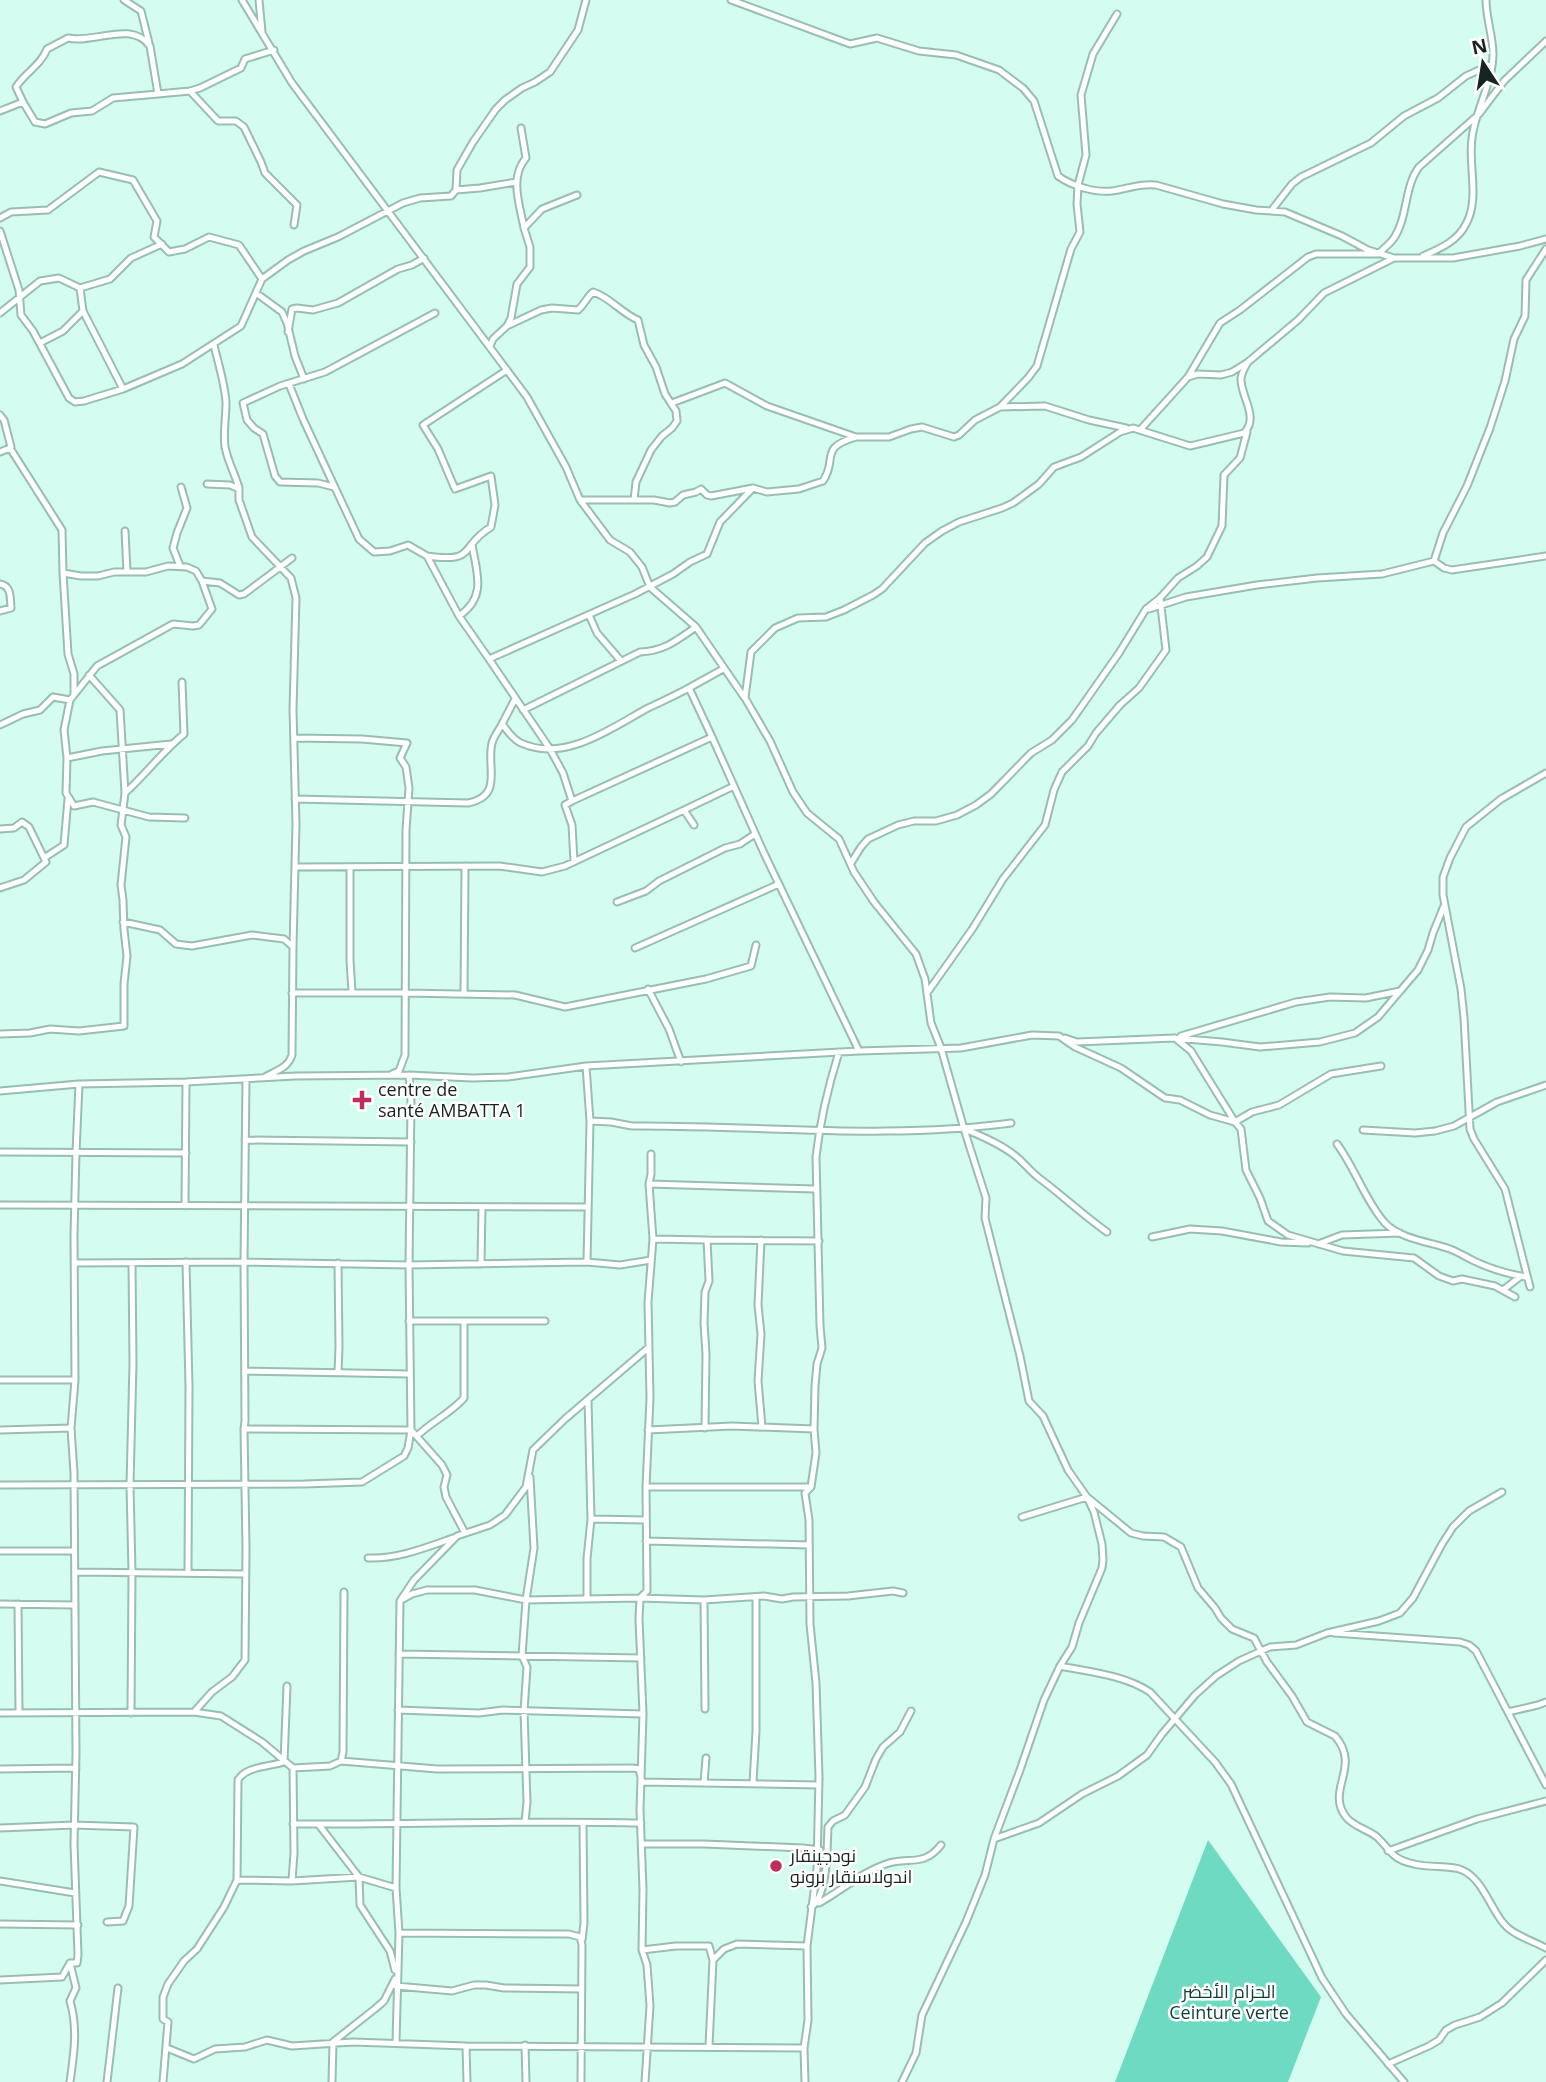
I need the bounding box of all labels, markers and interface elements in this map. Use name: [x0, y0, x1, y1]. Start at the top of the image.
north arrow: [1448, 28, 1518, 98]
text: N: [1469, 32, 1490, 61]
place label: centre de santé AMBATTA 1: [378, 1077, 526, 1122]
marker: centre de santé AMBATTA 1: [352, 1090, 372, 1110]
place label: نودجينقار اندولاسنقار برونو: [789, 1843, 912, 1888]
marker: نودجينقار اندولاسنقار برونو: [768, 1858, 784, 1874]
park label: الحزام الأخضر Ceinture verte: [1169, 1979, 1289, 2024]

